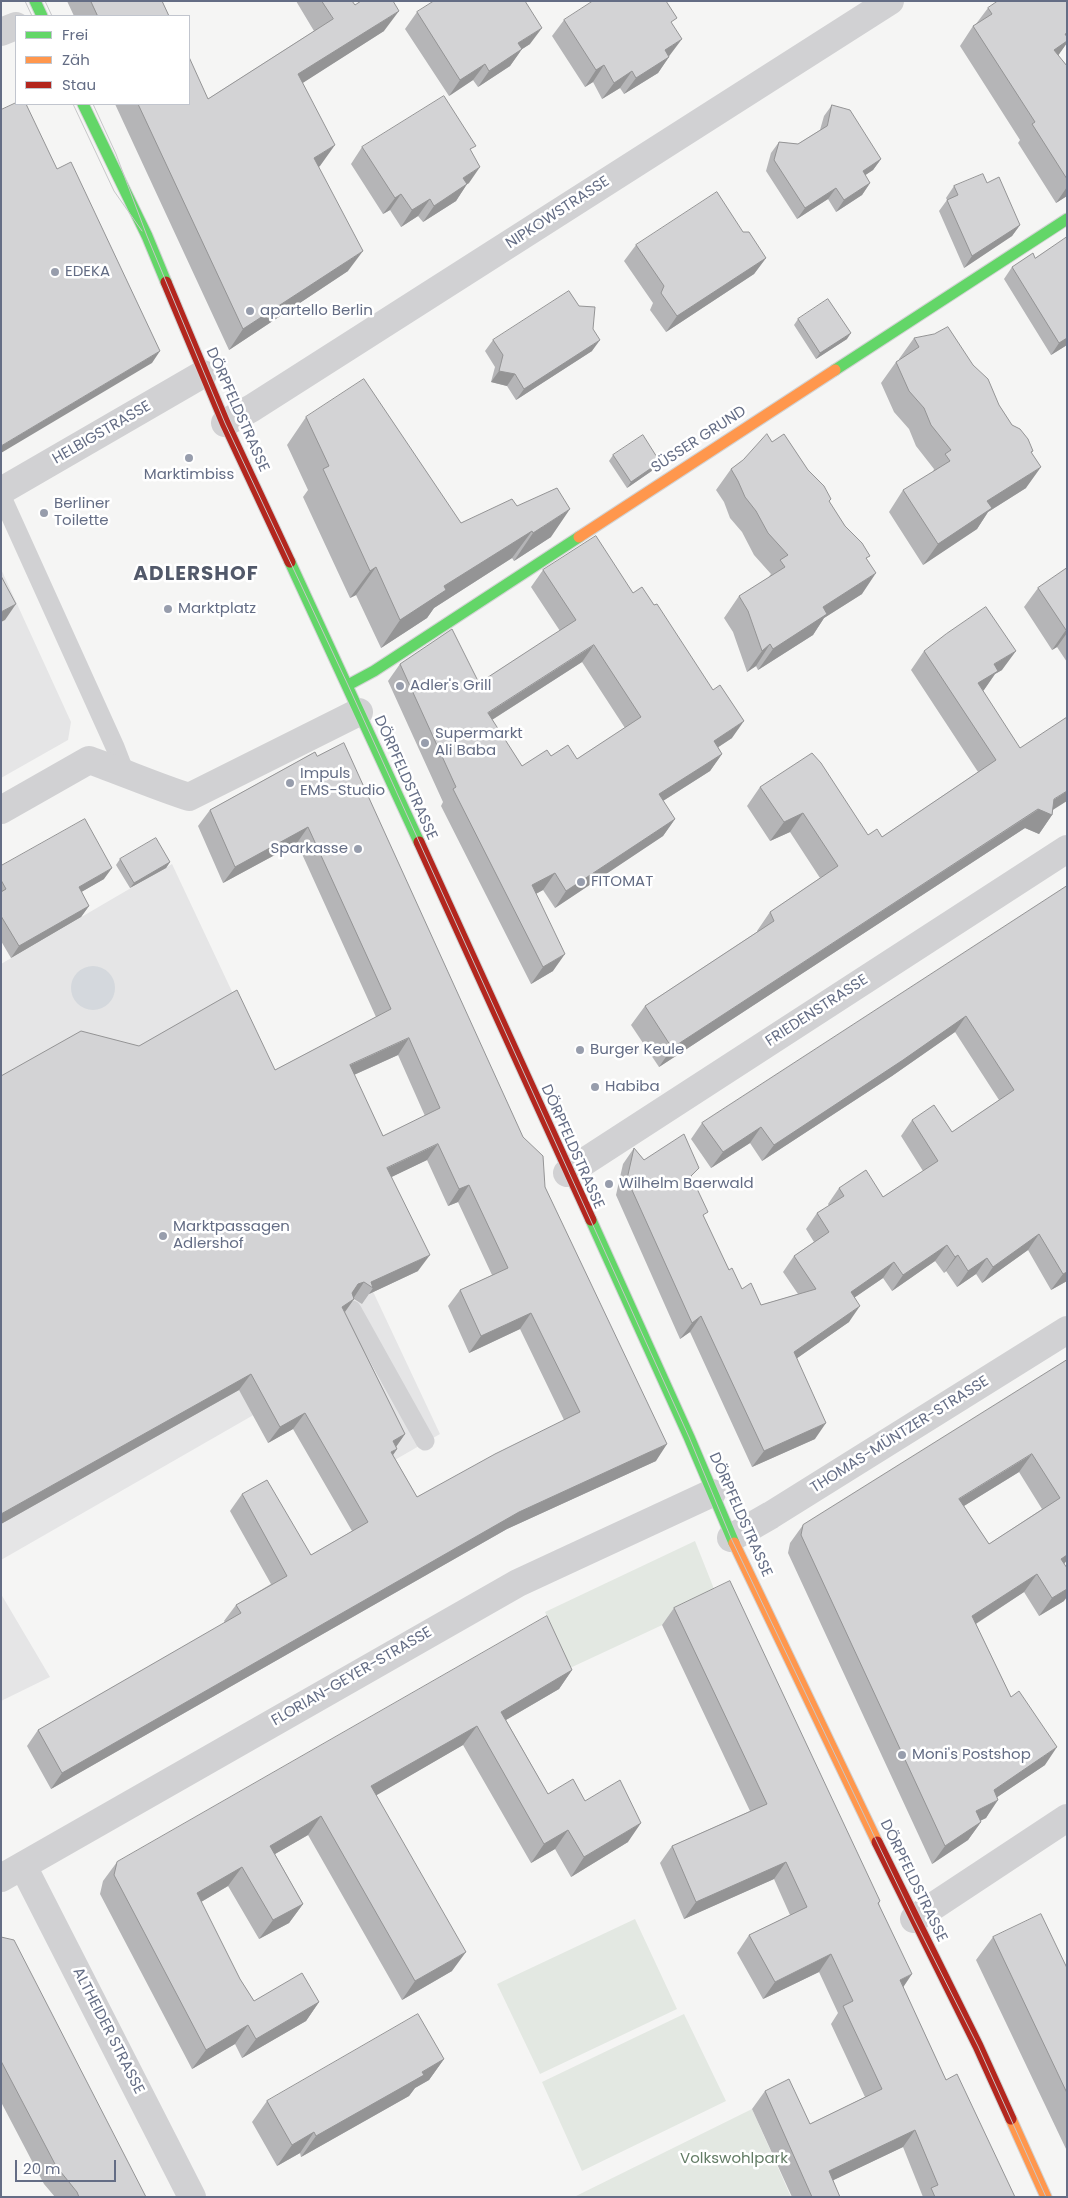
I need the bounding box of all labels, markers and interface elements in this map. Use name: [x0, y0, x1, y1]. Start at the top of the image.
legend: [15, 15, 190, 105]
text: Frei: [62, 24, 88, 45]
text: Zäh: [62, 49, 90, 70]
text: Stau: [62, 74, 96, 95]
street label: NIPKOWSTRASSE: [503, 173, 613, 253]
place label: EDEKA: [65, 263, 110, 281]
marker: EDEKA: [49, 266, 61, 278]
place label: apartello Berlin: [260, 302, 373, 320]
marker: apartello Berlin: [244, 305, 256, 317]
street label: DÖRPFELDSTRASSE: [202, 345, 272, 475]
street label: HELBIGSTRASSE: [50, 398, 154, 468]
street label: SÜSSER GRUND: [648, 403, 750, 477]
marker: Marktimbiss: [183, 452, 195, 464]
place label: Marktimbiss: [144, 466, 234, 484]
place label: Berliner Toilette: [54, 495, 110, 530]
marker: Berliner Toilette: [38, 507, 50, 519]
district label: ADLERSHOF: [132, 563, 260, 587]
place label: Marktplatz: [178, 600, 256, 618]
marker: Marktplatz: [162, 603, 174, 615]
place label: Adler's Grill: [410, 677, 491, 695]
marker: Adler's Grill: [394, 680, 406, 692]
street label: DÖRPFELDSTRASSE: [370, 713, 440, 843]
place label: Supermarkt Ali Baba: [435, 725, 523, 760]
marker: Supermarkt Ali Baba: [419, 737, 431, 749]
place label: Impuls EMS-Studio: [300, 765, 385, 800]
marker: Impuls EMS-Studio: [284, 777, 296, 789]
place label: Sparkasse: [270, 840, 348, 858]
marker: Sparkasse: [352, 843, 364, 855]
place label: FITOMAT: [591, 873, 653, 891]
marker: FITOMAT: [575, 876, 587, 888]
street label: FRIEDENSTRASSE: [762, 971, 872, 1051]
place label: Burger Keule: [590, 1041, 684, 1059]
marker: Burger Keule: [574, 1044, 586, 1056]
place label: Habiba: [605, 1078, 660, 1096]
marker: Habiba: [589, 1081, 601, 1093]
street label: DÖRPFELDSTRASSE: [537, 1082, 607, 1212]
place label: Wilhelm Baerwald: [619, 1175, 754, 1193]
marker: Wilhelm Baerwald: [603, 1178, 615, 1190]
place label: Marktpassagen Adlershof: [173, 1218, 290, 1253]
marker: Marktpassagen Adlershof: [157, 1230, 169, 1242]
street label: THOMAS-MÜNTZER-STRASSE: [808, 1373, 992, 1497]
street label: DÖRPFELDSTRASSE: [705, 1450, 775, 1580]
street label: FLORIAN-GEYER-STRASSE: [269, 1624, 435, 1730]
place label: Moni's Postshop: [912, 1746, 1031, 1764]
marker: Moni's Postshop: [896, 1749, 908, 1761]
street label: DÖRPFELDSTRASSE: [876, 1817, 950, 1945]
street label: ALTHEIDER STRASSE: [68, 1965, 148, 2097]
scale bar: [18, 2150, 119, 2182]
park label: Volkswohlpark: [680, 2150, 788, 2168]
text: 20 m: [23, 2158, 61, 2179]

